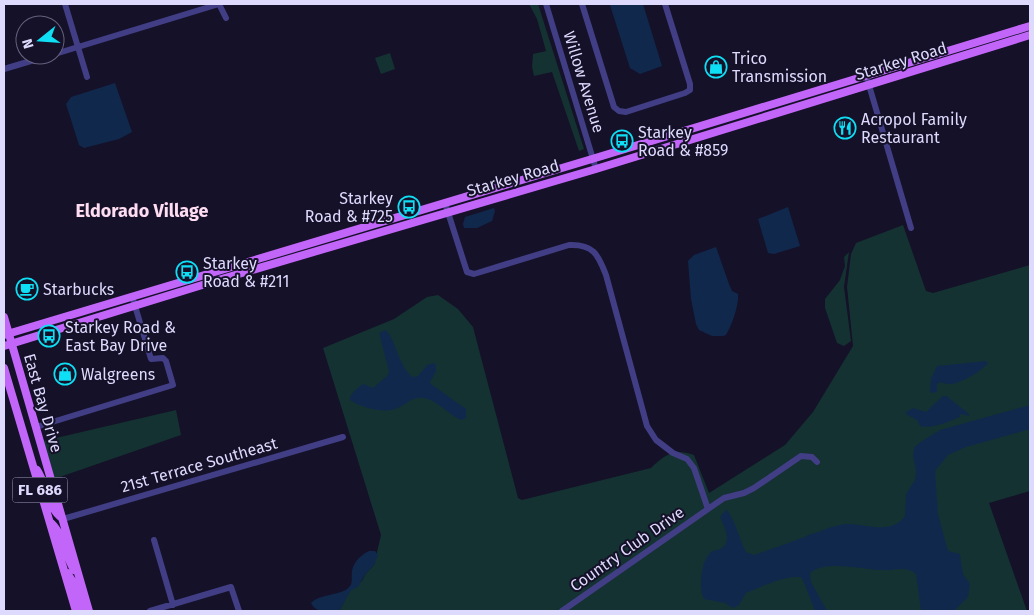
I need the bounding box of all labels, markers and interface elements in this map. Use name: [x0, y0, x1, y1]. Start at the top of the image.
north arrow: [15, 15, 65, 65]
street label: Willow Avenue: [560, 29, 608, 135]
text: N: [19, 37, 38, 51]
street label: Starkey Road: [853, 38, 949, 84]
place label: Trico Transmission: [732, 49, 827, 86]
shop icon: Trico Transmission: [704, 55, 728, 79]
place label: Acropol Family Restaurant: [861, 110, 967, 147]
restaurant icon: Acropol Family Restaurant: [833, 116, 857, 140]
place label: Starkey Road & #859: [638, 123, 728, 160]
bus stop icon: Starkey Road & #859: [610, 129, 634, 153]
street label: Starkey Road: [465, 156, 561, 200]
place label: Starkey Road & #725: [305, 189, 393, 226]
bus stop icon: Starkey Road & #725: [397, 195, 421, 219]
district label: Eldorado Village: [76, 200, 209, 222]
place label: Starkey Road & #211: [203, 254, 289, 291]
bus stop icon: Starkey Road & #211: [175, 260, 199, 284]
cafe icon: Starbucks: [15, 277, 39, 301]
place label: Starbucks: [43, 280, 114, 299]
place label: Starkey Road & East Bay Drive: [65, 318, 176, 355]
bus stop icon: Starkey Road & East Bay Drive: [37, 324, 61, 348]
street label: East Bay Drive: [20, 351, 66, 455]
shop icon: Walgreens: [53, 362, 77, 386]
place label: Walgreens: [81, 365, 155, 384]
street label: 21st Terrace Southeast: [119, 434, 280, 496]
road number: FL 686: [12, 478, 68, 502]
street label: Country Club Drive: [566, 503, 688, 595]

